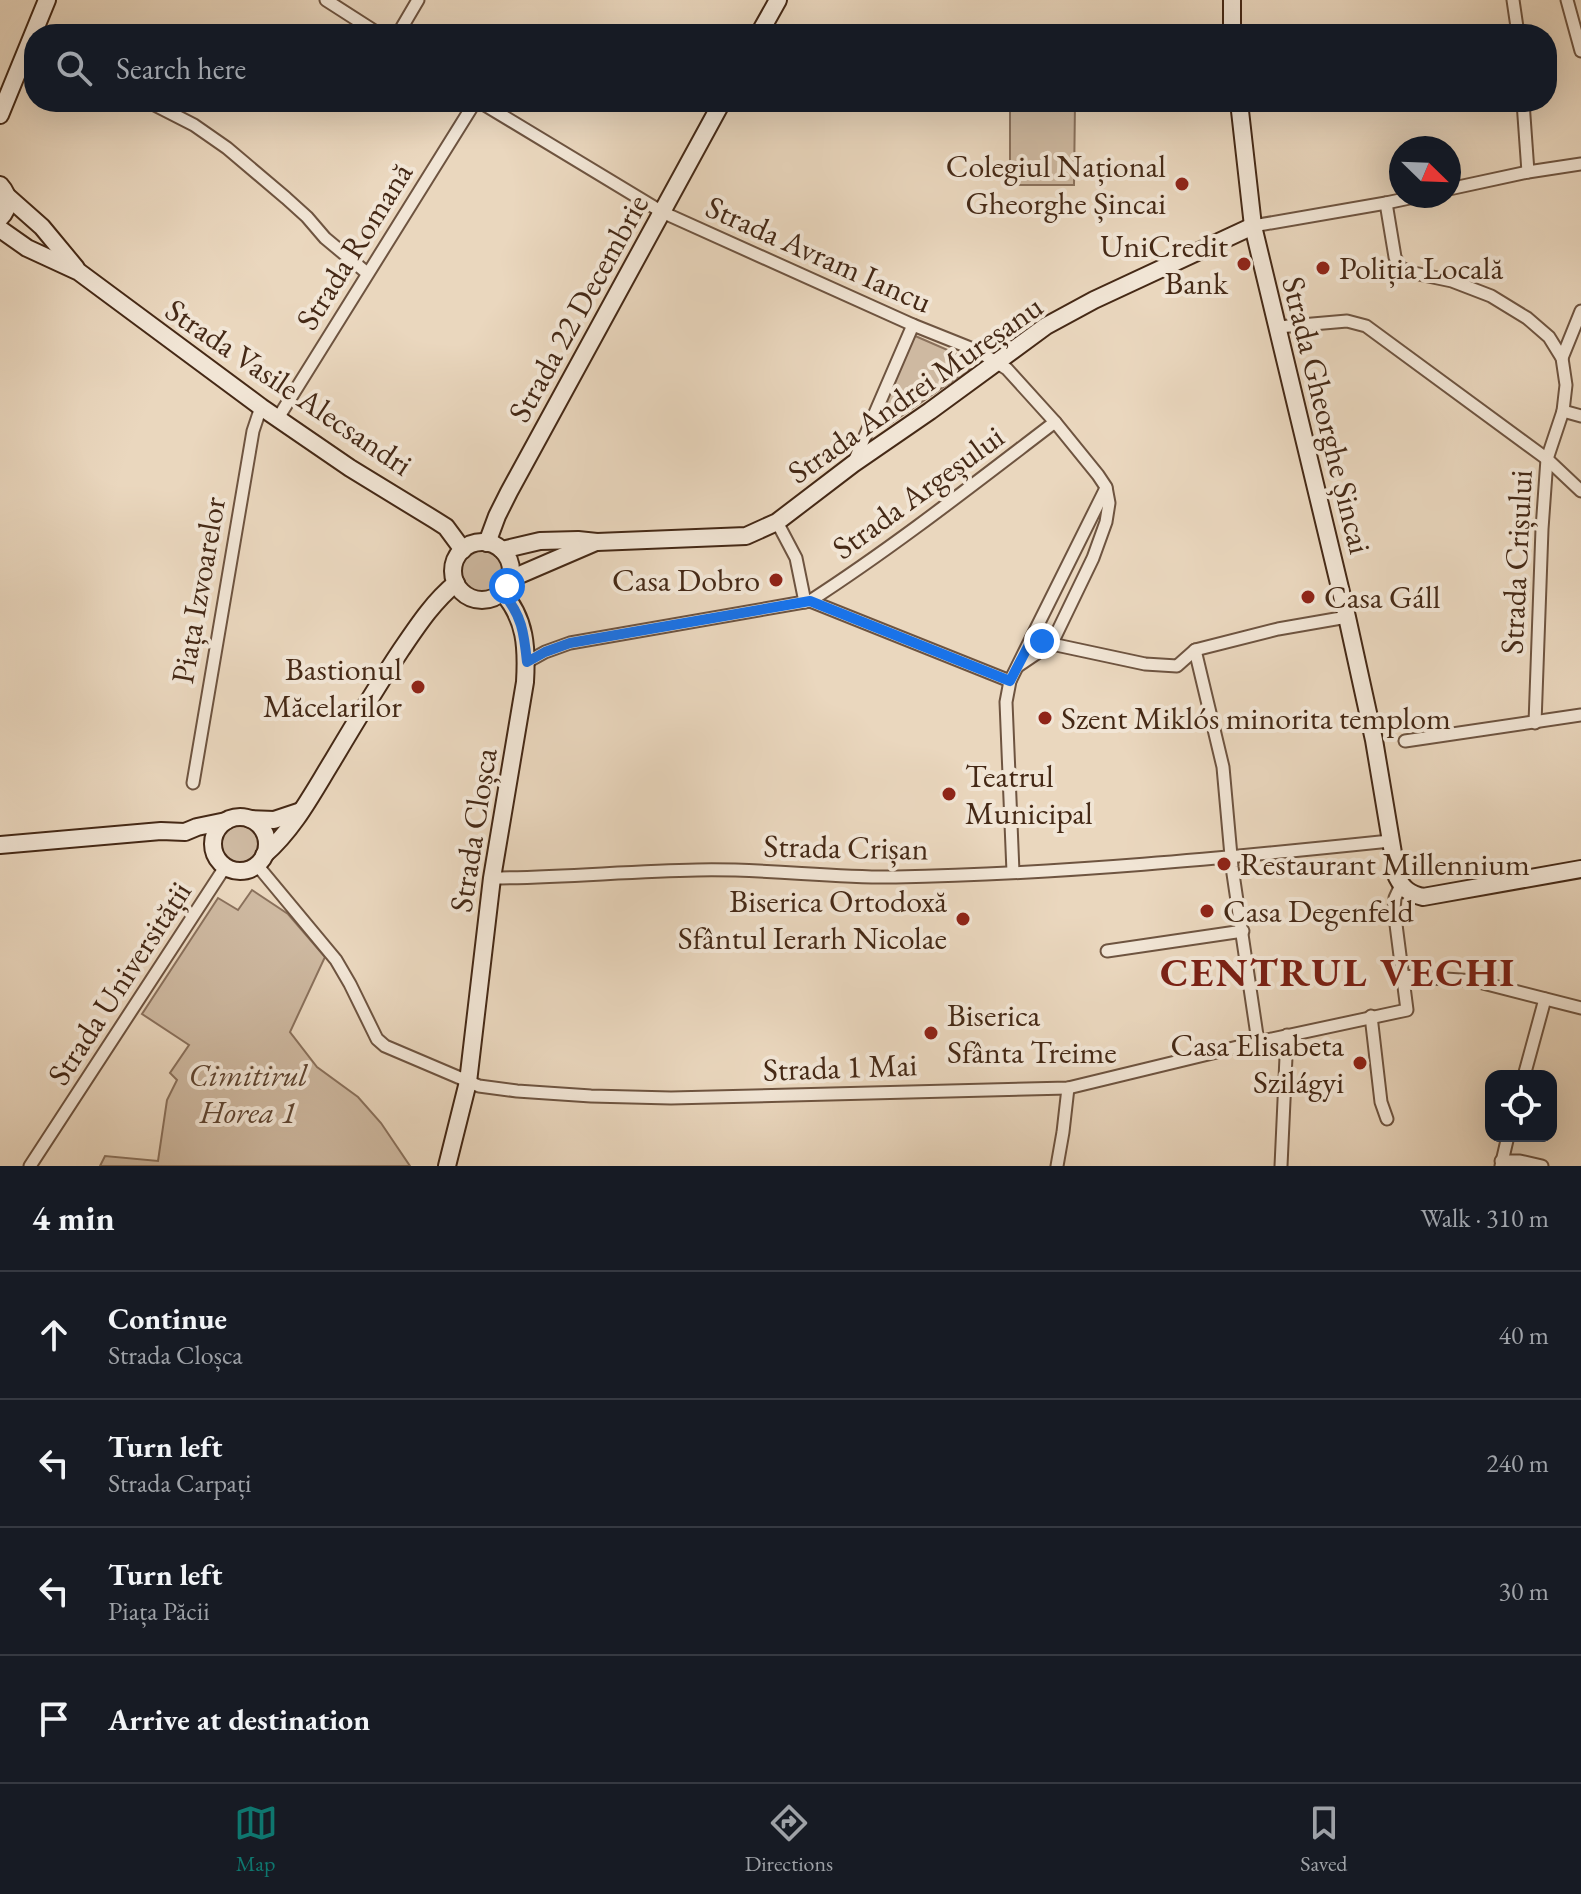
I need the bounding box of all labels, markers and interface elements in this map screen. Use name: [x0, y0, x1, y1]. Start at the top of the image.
search box: [24, 24, 1557, 112]
icon: search: [52, 46, 96, 90]
text: Search here: [116, 49, 246, 88]
north arrow: [1389, 136, 1461, 208]
place label: Colegiul Național Gheorghe Șincai: [946, 145, 1166, 224]
street label: Strada Romană: [286, 154, 422, 338]
marker: Colegiul Național Gheorghe Șincai: [1173, 175, 1191, 193]
street label: Strada Avram Iancu: [700, 185, 939, 323]
street label: Strada 22 Decembrie: [498, 187, 658, 429]
place label: UniCredit Bank: [1100, 225, 1229, 304]
place label: Poliția Locală: [1339, 247, 1504, 289]
marker: UniCredit Bank: [1235, 255, 1253, 273]
marker: Poliția Locală: [1314, 259, 1332, 277]
street label: Strada Gheorghe Șincai: [1272, 272, 1382, 558]
street label: Strada Andrei Mureșanu: [779, 285, 1051, 493]
street label: Strada Vasile Alecsandri: [157, 289, 421, 485]
street label: Strada Argeșului: [824, 415, 1012, 569]
street label: Strada Crișului: [1490, 469, 1542, 655]
street label: Piața Izvoarelor: [161, 493, 235, 687]
place label: Casa Dobro: [612, 559, 760, 601]
route start: [489, 568, 525, 604]
marker: Casa Dobro: [767, 571, 785, 589]
place label: Casa Gáll: [1324, 576, 1441, 618]
marker: Casa Gáll: [1299, 588, 1317, 606]
route end: [1024, 623, 1060, 659]
place label: Bastionul Măcelarilor: [263, 648, 402, 727]
marker: Bastionul Măcelarilor: [409, 678, 427, 696]
place label: Szent Miklós minorita templom: [1061, 697, 1451, 739]
marker: Szent Miklós minorita templom: [1036, 709, 1054, 727]
street label: Strada Cloșca: [439, 745, 507, 915]
place label: Teatrul Municipal: [965, 755, 1093, 834]
marker: Teatrul Municipal: [940, 785, 958, 803]
street label: Strada Crișan: [763, 825, 929, 869]
place label: Restaurant Millennium: [1240, 843, 1530, 885]
marker: Restaurant Millennium: [1215, 855, 1233, 873]
street label: Strada Universității: [37, 873, 201, 1093]
place label: Biserica Ortodoxă Sfântul Ierarh Nicolae: [678, 880, 947, 959]
place label: Casa Degenfeld: [1223, 890, 1414, 932]
marker: Casa Degenfeld: [1198, 902, 1216, 920]
marker: Biserica Ortodoxă Sfântul Ierarh Nicolae: [954, 910, 972, 928]
district label: CENTRUL VECHI: [1160, 946, 1516, 998]
place label: Biserica Sfânta Treime: [947, 994, 1117, 1073]
marker: Biserica Sfânta Treime: [922, 1024, 940, 1042]
place label: Casa Elisabeta Szilágyi: [1171, 1024, 1344, 1103]
street label: Strada 1 Mai: [762, 1043, 918, 1091]
park label: Cimitirul Horea 1: [189, 1054, 308, 1133]
marker: Casa Elisabeta Szilágyi: [1351, 1054, 1369, 1072]
map controls: [1485, 1070, 1557, 1142]
button: locate: [1485, 1070, 1557, 1142]
text: 4 min: [32, 1196, 115, 1240]
text: Walk · 310 m: [1421, 1201, 1549, 1235]
text: Continue: [108, 1299, 227, 1338]
icon: ahead: [32, 1313, 76, 1357]
text: 40 m: [1499, 1318, 1549, 1352]
text: Strada Cloșca: [108, 1338, 243, 1372]
text: Turn left: [108, 1427, 222, 1466]
icon: left: [32, 1441, 76, 1485]
text: 240 m: [1486, 1446, 1549, 1480]
text: Strada Carpați: [108, 1466, 251, 1500]
text: Turn left: [108, 1555, 222, 1594]
icon: left: [32, 1569, 76, 1613]
text: 30 m: [1499, 1574, 1549, 1608]
text: Piața Păcii: [108, 1594, 210, 1628]
icon: arrive: [32, 1697, 76, 1741]
text: Arrive at destination: [108, 1700, 370, 1739]
tab: Map: [234, 1801, 278, 1878]
tab: Directions: [745, 1801, 833, 1878]
tab: Saved: [1300, 1801, 1347, 1878]

